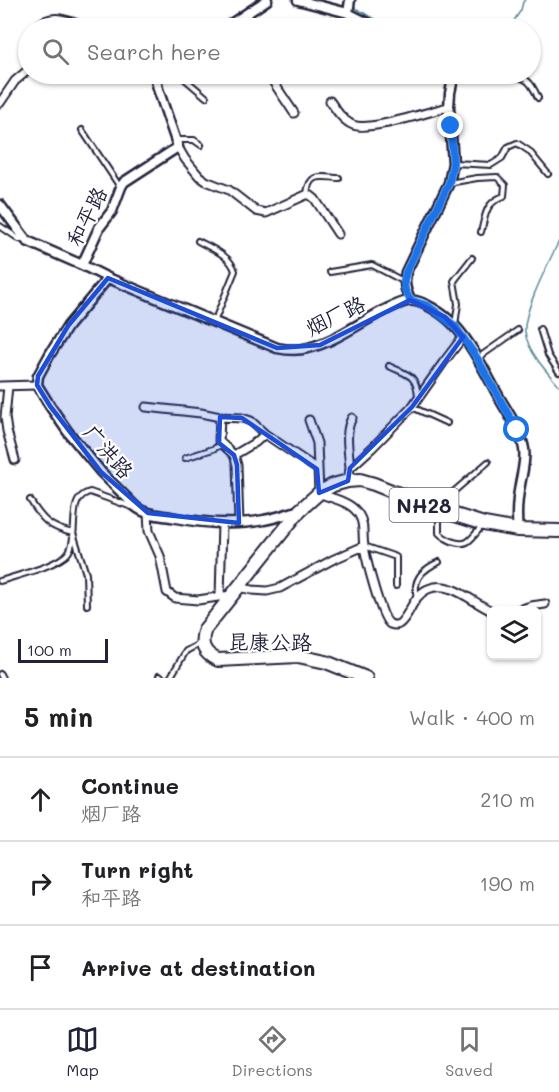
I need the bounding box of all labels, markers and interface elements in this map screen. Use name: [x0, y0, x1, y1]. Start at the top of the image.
search box: [18, 18, 541, 84]
icon: search: [39, 35, 72, 68]
text: Search here: [87, 37, 221, 66]
route end: [437, 112, 463, 138]
street label: 和平路: [60, 182, 112, 250]
street label: 烟厂路: [301, 289, 369, 341]
route start: [503, 416, 529, 442]
street label: 广洪路: [78, 418, 140, 484]
road number: NH28: [390, 488, 458, 522]
map controls: [487, 606, 541, 660]
button: layers: [487, 606, 541, 660]
street label: 昆康公路: [228, 627, 312, 655]
scale bar: [18, 636, 108, 664]
text: 100 m: [27, 639, 72, 660]
text: 5 min: [24, 700, 93, 734]
text: Walk · 400 m: [409, 704, 535, 730]
text: Continue: [81, 771, 179, 800]
icon: ahead: [24, 783, 57, 816]
text: 210 m: [480, 786, 535, 812]
text: 烟厂路: [81, 800, 141, 826]
text: Turn right: [81, 855, 193, 884]
icon: right: [24, 867, 57, 900]
text: 190 m: [480, 870, 535, 896]
text: 和平路: [81, 884, 141, 910]
icon: arrive: [24, 951, 57, 984]
text: Arrive at destination: [81, 953, 316, 982]
tab: Map: [66, 1023, 99, 1080]
tab: Directions: [232, 1023, 313, 1080]
tab: Saved: [445, 1023, 493, 1080]

